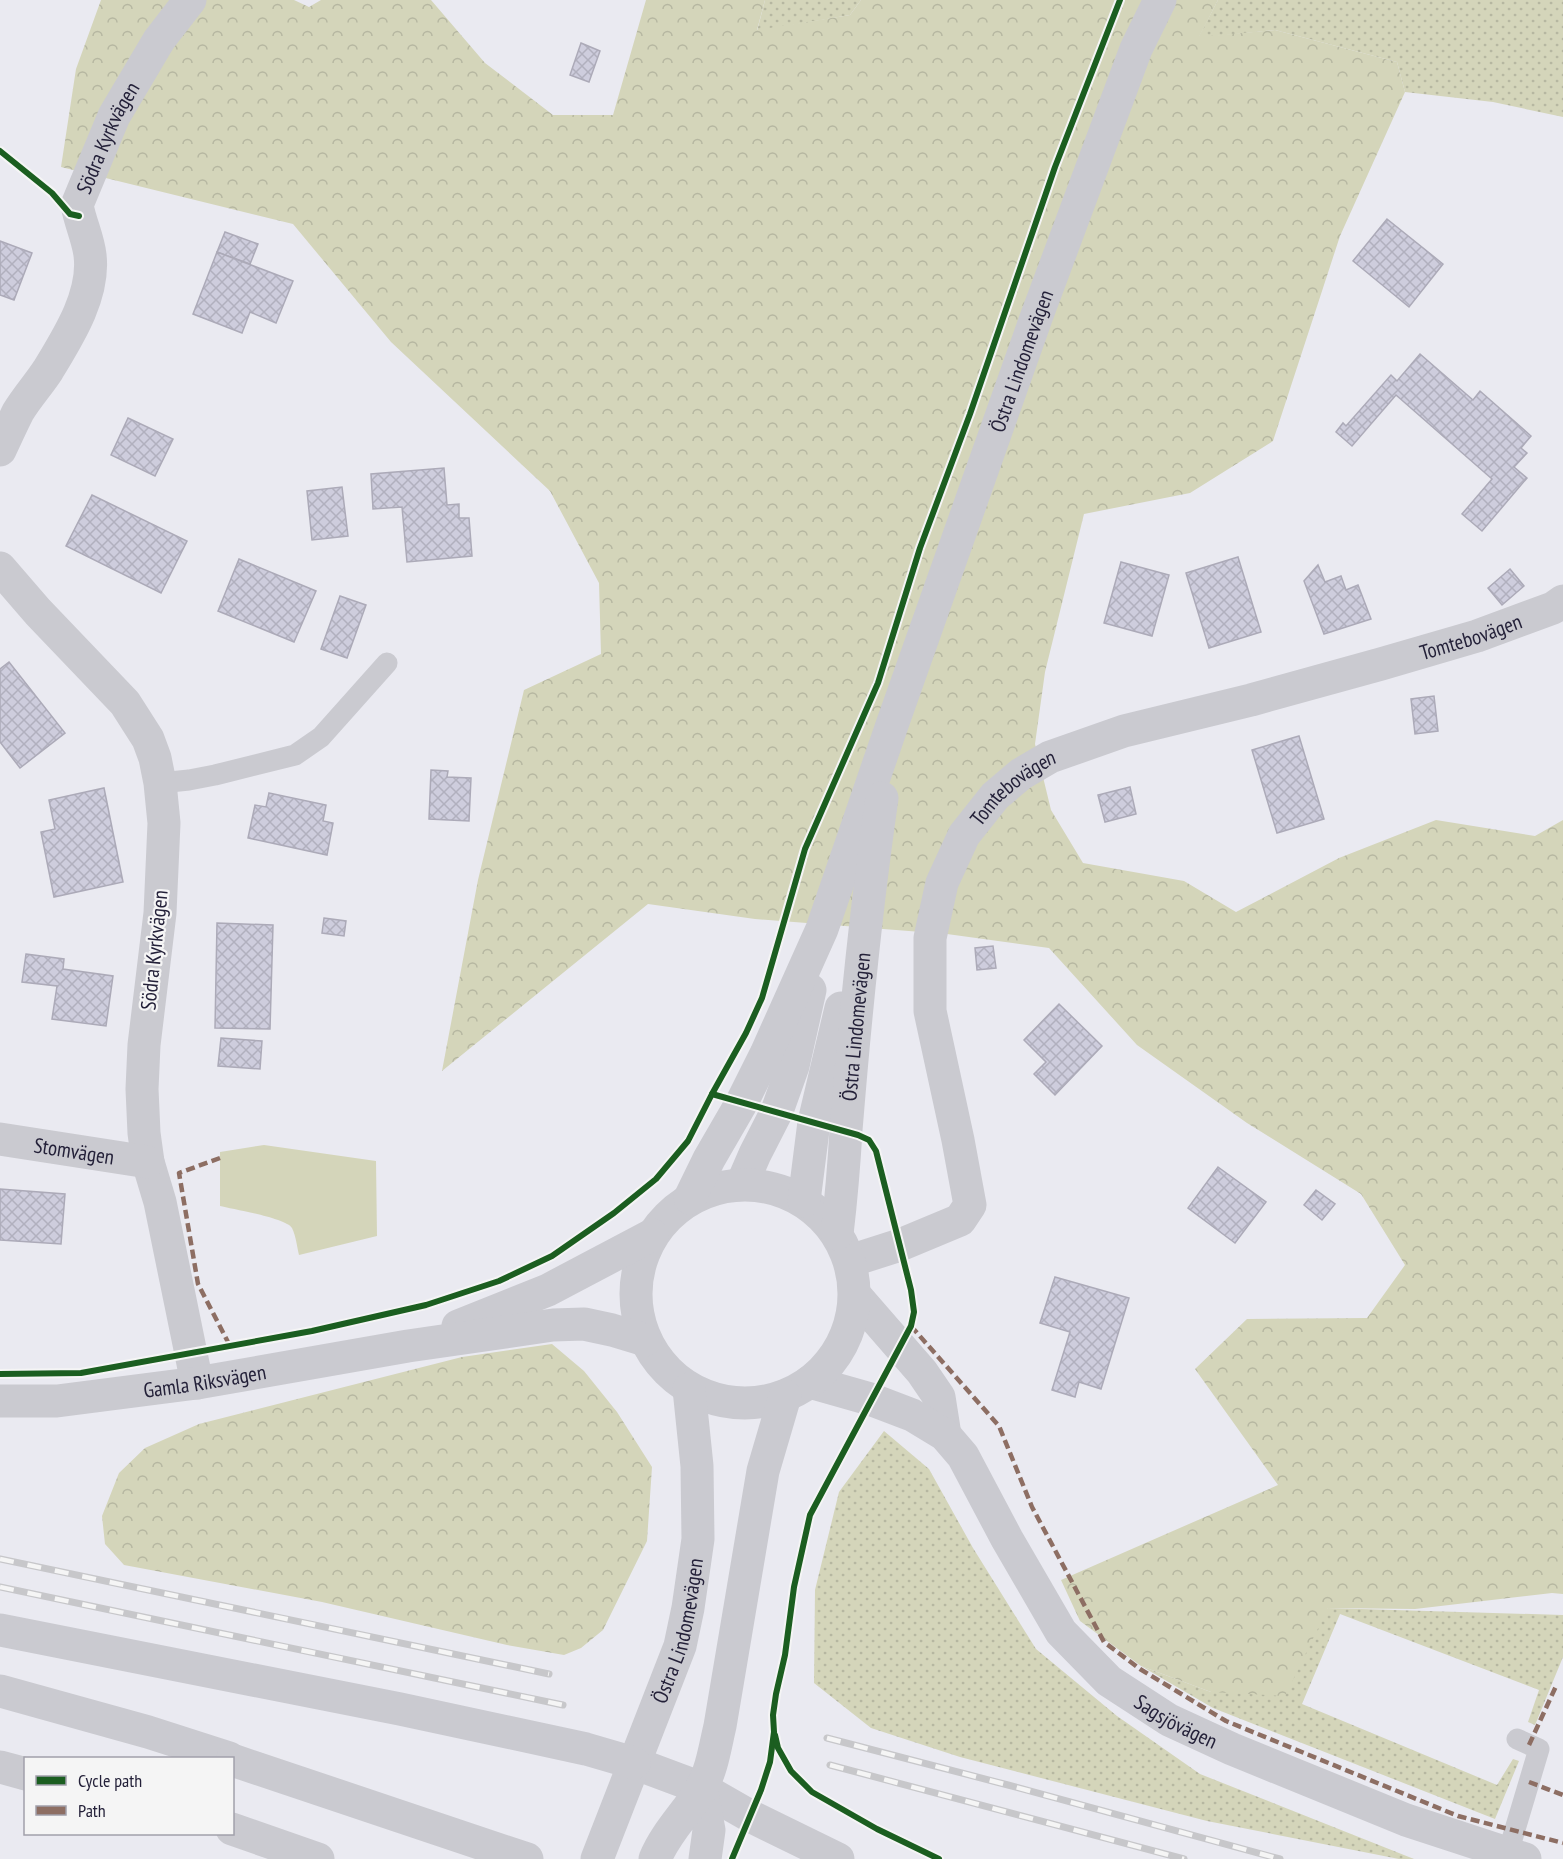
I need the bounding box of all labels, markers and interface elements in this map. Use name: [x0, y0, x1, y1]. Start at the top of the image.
street label: Södra Kyrkvägen: [70, 77, 145, 198]
street label: Östra Lindomevägen: [983, 286, 1059, 436]
street label: Tomtebovägen: [1416, 607, 1525, 666]
street label: Tomtebovägen: [964, 743, 1059, 831]
street label: Södra Kyrkvägen: [134, 889, 174, 1011]
street label: Östra Lindomevägen: [835, 951, 876, 1102]
street label: Stomvägen: [32, 1131, 116, 1170]
street label: Gamla Riksvägen: [142, 1358, 268, 1403]
street label: Östra Lindomevägen: [646, 1556, 709, 1707]
street label: Sagsjövägen: [1129, 1688, 1222, 1754]
legend: [24, 1757, 234, 1835]
text: Cycle path: [78, 1769, 142, 1792]
text: Path: [78, 1799, 106, 1822]

